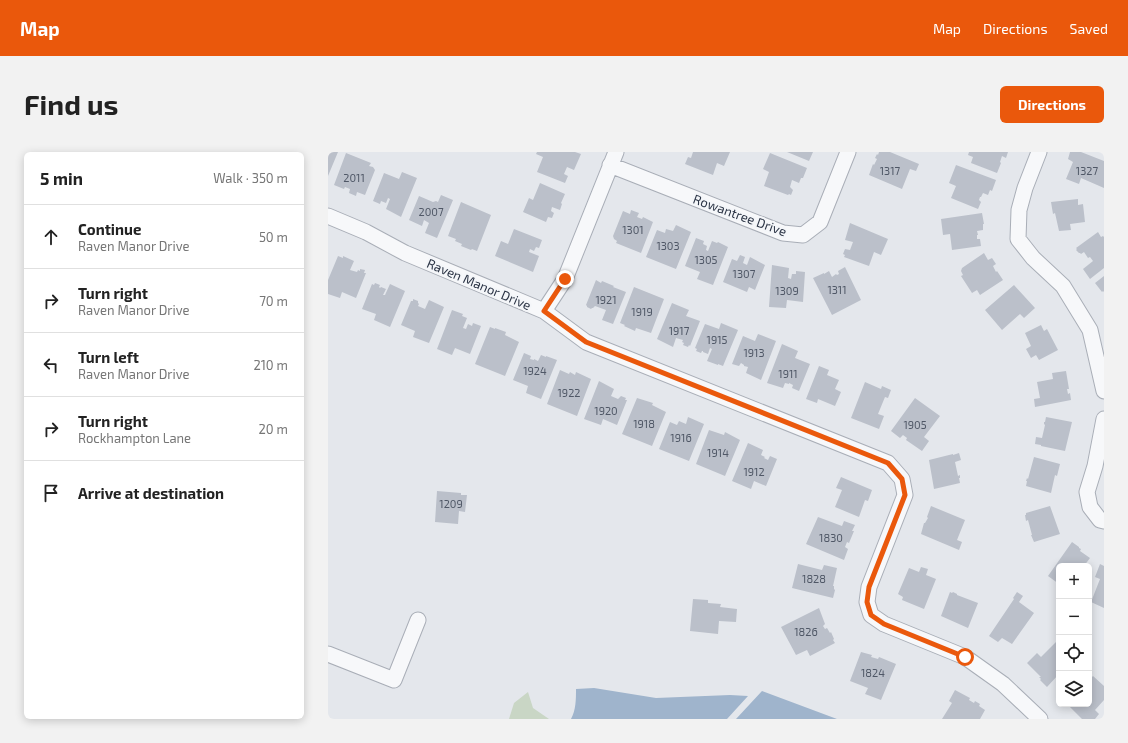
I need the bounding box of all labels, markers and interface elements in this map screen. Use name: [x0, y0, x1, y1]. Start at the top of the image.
text: Map: [20, 17, 60, 40]
text: Map: [933, 20, 961, 37]
text: Directions: [983, 20, 1048, 37]
text: Saved: [1070, 20, 1108, 37]
button: Directions: [1000, 86, 1104, 123]
text: Find us: [24, 87, 118, 121]
house number: 1317: [880, 164, 901, 177]
house number: 1327: [1076, 164, 1099, 177]
text: 5 min: [40, 168, 83, 188]
text: Walk · 350 m: [213, 170, 288, 186]
house number: 2011: [343, 171, 365, 184]
street label: Rowantree Drive: [691, 191, 789, 239]
house number: 2007: [418, 205, 444, 218]
text: Continue: [78, 220, 141, 238]
house number: 1301: [622, 223, 644, 236]
icon: ahead: [40, 226, 62, 248]
text: 50 m: [259, 229, 288, 245]
text: Raven Manor Drive: [78, 238, 190, 254]
house number: 1303: [656, 239, 680, 252]
house number: 1305: [694, 253, 718, 266]
street label: Raven Manor Drive: [425, 255, 534, 313]
house number: 1307: [733, 267, 756, 280]
route end: [556, 270, 574, 288]
house number: 1311: [827, 283, 847, 296]
text: Turn right: [78, 284, 148, 302]
house number: 1309: [775, 284, 799, 297]
icon: right: [40, 290, 62, 312]
text: 70 m: [259, 293, 288, 309]
house number: 1921: [595, 293, 617, 306]
text: Raven Manor Drive: [78, 302, 190, 318]
house number: 1919: [631, 305, 653, 318]
house number: 1917: [669, 324, 690, 337]
house number: 1915: [707, 333, 728, 346]
house number: 1913: [743, 346, 765, 359]
text: Turn left: [78, 348, 139, 366]
icon: left: [40, 354, 62, 376]
text: 210 m: [253, 357, 288, 373]
house number: 1924: [523, 364, 547, 377]
text: Raven Manor Drive: [78, 366, 190, 382]
house number: 1911: [778, 367, 798, 380]
house number: 1922: [557, 386, 581, 399]
house number: 1920: [594, 404, 618, 417]
text: Turn right: [78, 412, 148, 430]
house number: 1918: [633, 417, 655, 430]
icon: right: [40, 418, 62, 440]
house number: 1905: [903, 418, 927, 431]
text: 20 m: [259, 421, 288, 437]
text: Rockhampton Lane: [78, 430, 191, 446]
house number: 1916: [670, 431, 692, 444]
house number: 1914: [707, 446, 729, 459]
house number: 1912: [743, 465, 765, 478]
icon: arrive: [40, 482, 62, 504]
text: Arrive at destination: [78, 484, 224, 502]
house number: 1209: [439, 497, 463, 510]
house number: 1830: [819, 531, 843, 544]
map controls: [1056, 563, 1092, 707]
button: +: [1056, 563, 1092, 599]
house number: 1828: [802, 572, 826, 585]
button: −: [1056, 599, 1092, 635]
house number: 1826: [794, 625, 818, 638]
button: locate: [1056, 635, 1092, 671]
route start: [956, 648, 974, 666]
house number: 1824: [861, 666, 885, 679]
button: layers: [1056, 671, 1092, 707]

